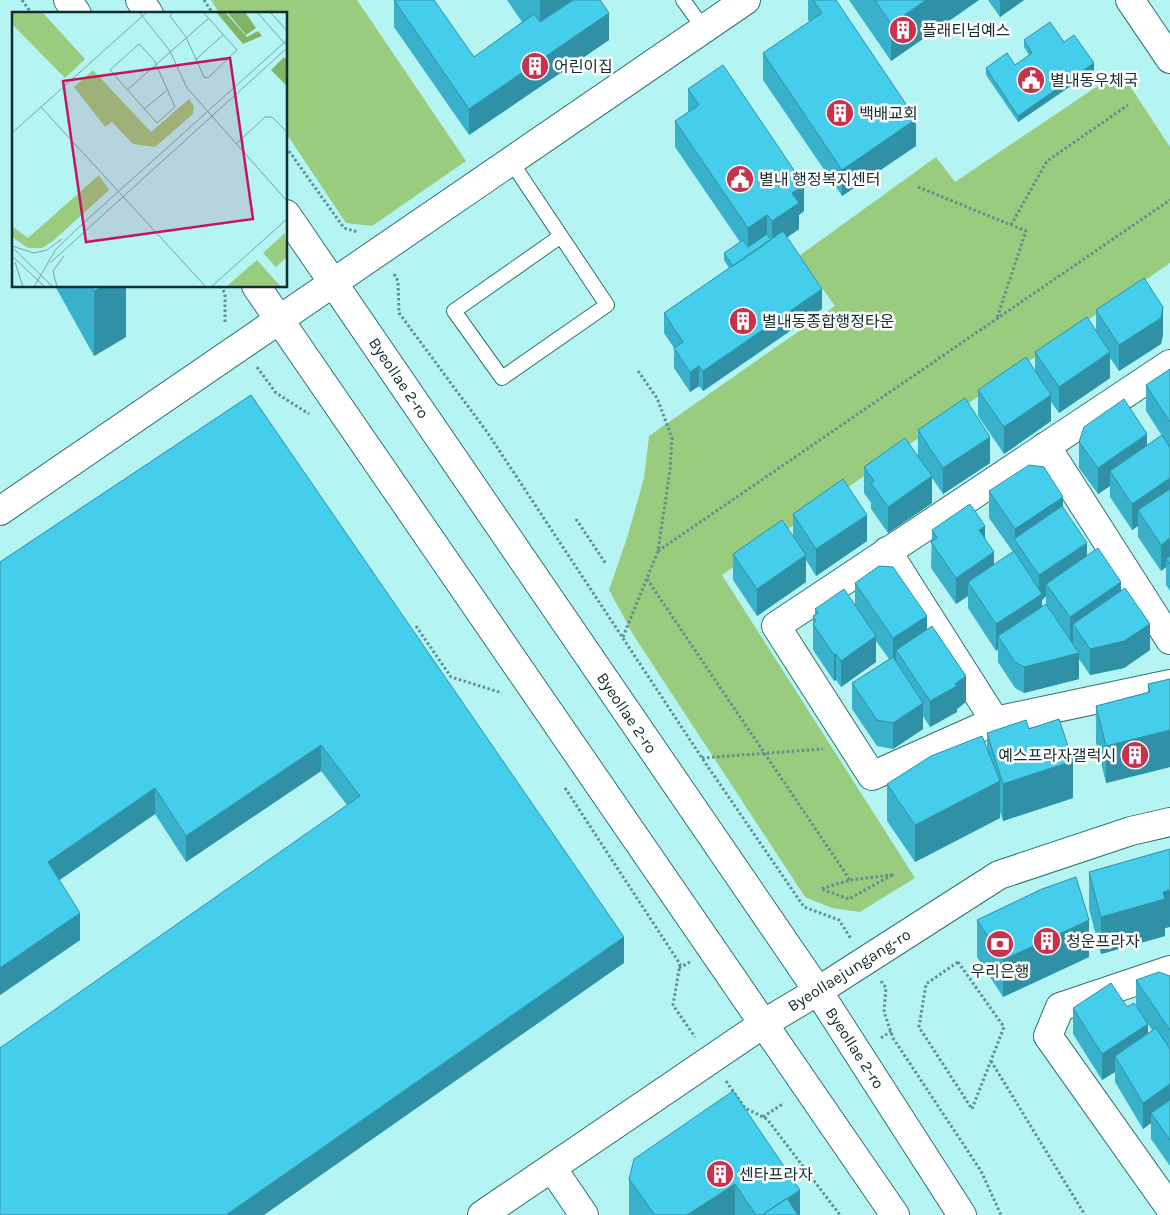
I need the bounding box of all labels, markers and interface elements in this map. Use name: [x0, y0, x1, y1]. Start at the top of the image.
inset map: [12, 12, 288, 288]
building icon: 플래티넘예스: [888, 15, 918, 45]
place label: 플래티넘예스: [922, 21, 1010, 40]
building icon: 어린이집: [520, 51, 550, 81]
place label: 어린이집: [554, 57, 613, 76]
public building icon: 별내동우체국: [1016, 65, 1046, 95]
place label: 별내동우체국: [1050, 71, 1138, 90]
building icon: 백배교회: [825, 98, 855, 128]
place label: 백배교회: [859, 104, 918, 123]
public building icon: 별내 행정복지센터: [725, 164, 755, 194]
place label: 별내 행정복지센터: [759, 170, 881, 189]
building icon: 별내동종합행정타운: [728, 306, 758, 336]
place label: 별내동종합행정타운: [762, 312, 894, 331]
street label: Byeollae 2-ro: [365, 334, 433, 422]
street label: Byeollae 2-ro: [593, 669, 661, 757]
building icon: 예스프라자갤럭시: [1120, 740, 1150, 770]
place label: 예스프라자갤럭시: [998, 746, 1116, 765]
street label: Byeollaejungang-ro: [784, 924, 914, 1016]
building icon: 청운프라자: [1032, 926, 1062, 956]
bank icon: 우리은행: [985, 929, 1015, 959]
place label: 청운프라자: [1066, 932, 1140, 951]
place label: 우리은행: [971, 962, 1029, 981]
street label: Byeollae 2-ro: [822, 1004, 888, 1092]
building icon: 센타프라자: [705, 1159, 735, 1189]
place label: 센타프라자: [739, 1165, 813, 1184]

